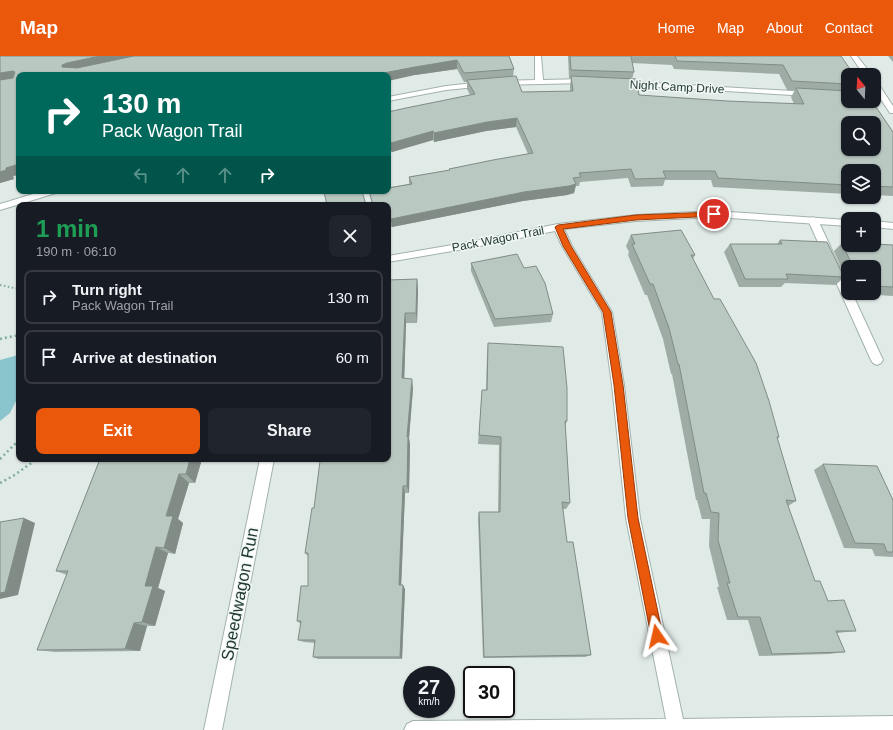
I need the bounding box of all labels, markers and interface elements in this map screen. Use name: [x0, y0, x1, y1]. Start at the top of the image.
text: Map: [20, 17, 58, 38]
text: Home: [658, 20, 695, 36]
text: Map: [717, 20, 744, 36]
text: About: [766, 20, 803, 36]
text: Contact: [825, 20, 873, 36]
north arrow: [841, 68, 881, 108]
map controls: [841, 68, 881, 300]
street label: Night Camp Drive: [629, 78, 725, 96]
icon: right: [36, 88, 88, 140]
text: 130 m: [102, 88, 181, 119]
button: search: [841, 116, 881, 156]
text: Pack Wagon Trail: [102, 121, 242, 141]
icon: left: [130, 164, 152, 186]
icon: ahead: [172, 164, 194, 186]
icon: ahead: [214, 164, 236, 186]
icon: right: [256, 164, 278, 186]
button: layers: [841, 164, 881, 204]
pin: [697, 197, 731, 231]
icon: arrive: [703, 203, 725, 225]
button: +: [841, 212, 881, 252]
text: 1 min: [36, 215, 99, 242]
button: close: [329, 215, 371, 257]
street label: Pack Wagon Trail: [451, 223, 545, 255]
text: 190 m · 06:10: [36, 244, 116, 259]
button: −: [841, 260, 881, 300]
text: Turn right: [72, 281, 142, 298]
icon: right: [38, 286, 60, 308]
text: 130 m: [327, 289, 369, 306]
text: Pack Wagon Trail: [72, 298, 173, 313]
icon: arrive: [38, 346, 60, 368]
text: Arrive at destination: [72, 349, 217, 366]
text: 60 m: [336, 349, 369, 366]
button: Exit: [36, 408, 200, 454]
button: Share: [208, 408, 371, 454]
street label: Speedwagon Run: [218, 526, 262, 662]
position arrow: [636, 615, 678, 657]
speed limit sign: 30: [463, 666, 515, 718]
text: 27: [418, 676, 440, 698]
text: km/h: [418, 696, 440, 707]

